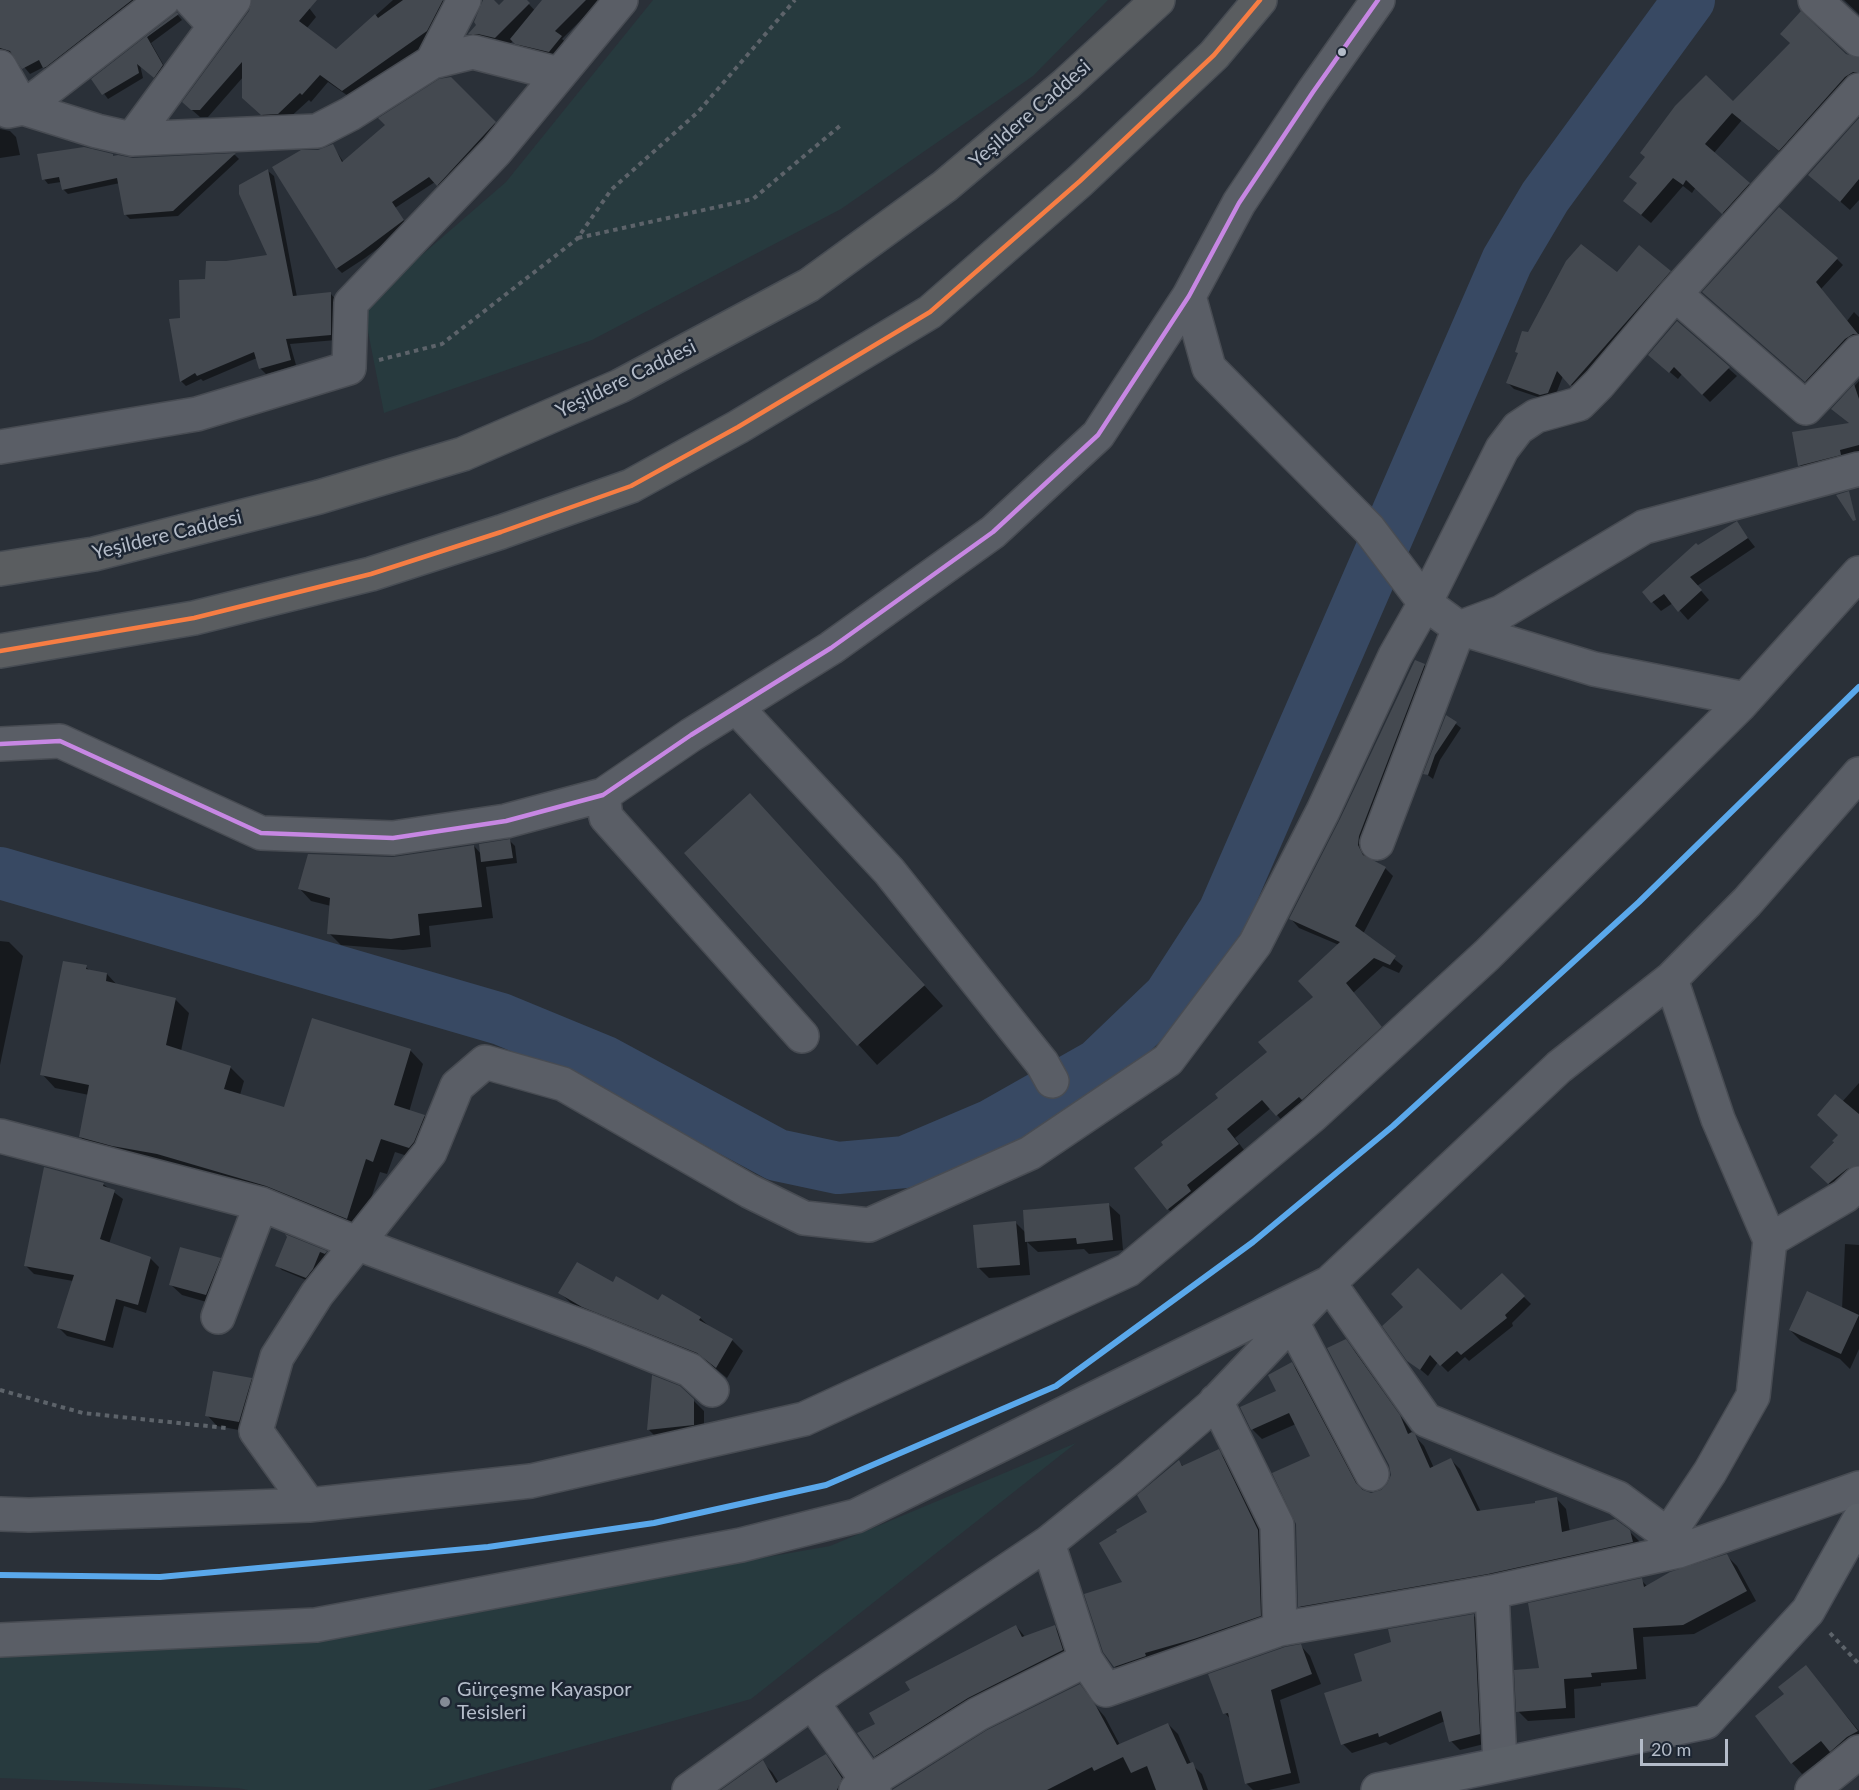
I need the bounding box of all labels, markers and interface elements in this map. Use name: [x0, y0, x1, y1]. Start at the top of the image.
unlabelled marker: [1336, 46, 1348, 58]
street label: Yeşildere Caddesi: [964, 55, 1096, 173]
street label: Yeşildere Caddesi: [552, 335, 700, 423]
street label: Yeşildere Caddesi: [90, 505, 244, 565]
place label: Gürçeşme Kayaspor Tesisleri: [457, 1678, 632, 1725]
marker: Gürçeşme Kayaspor Tesisleri: [438, 1695, 452, 1709]
scale bar: [1643, 1727, 1732, 1765]
text: 20 m: [1651, 1738, 1691, 1760]

